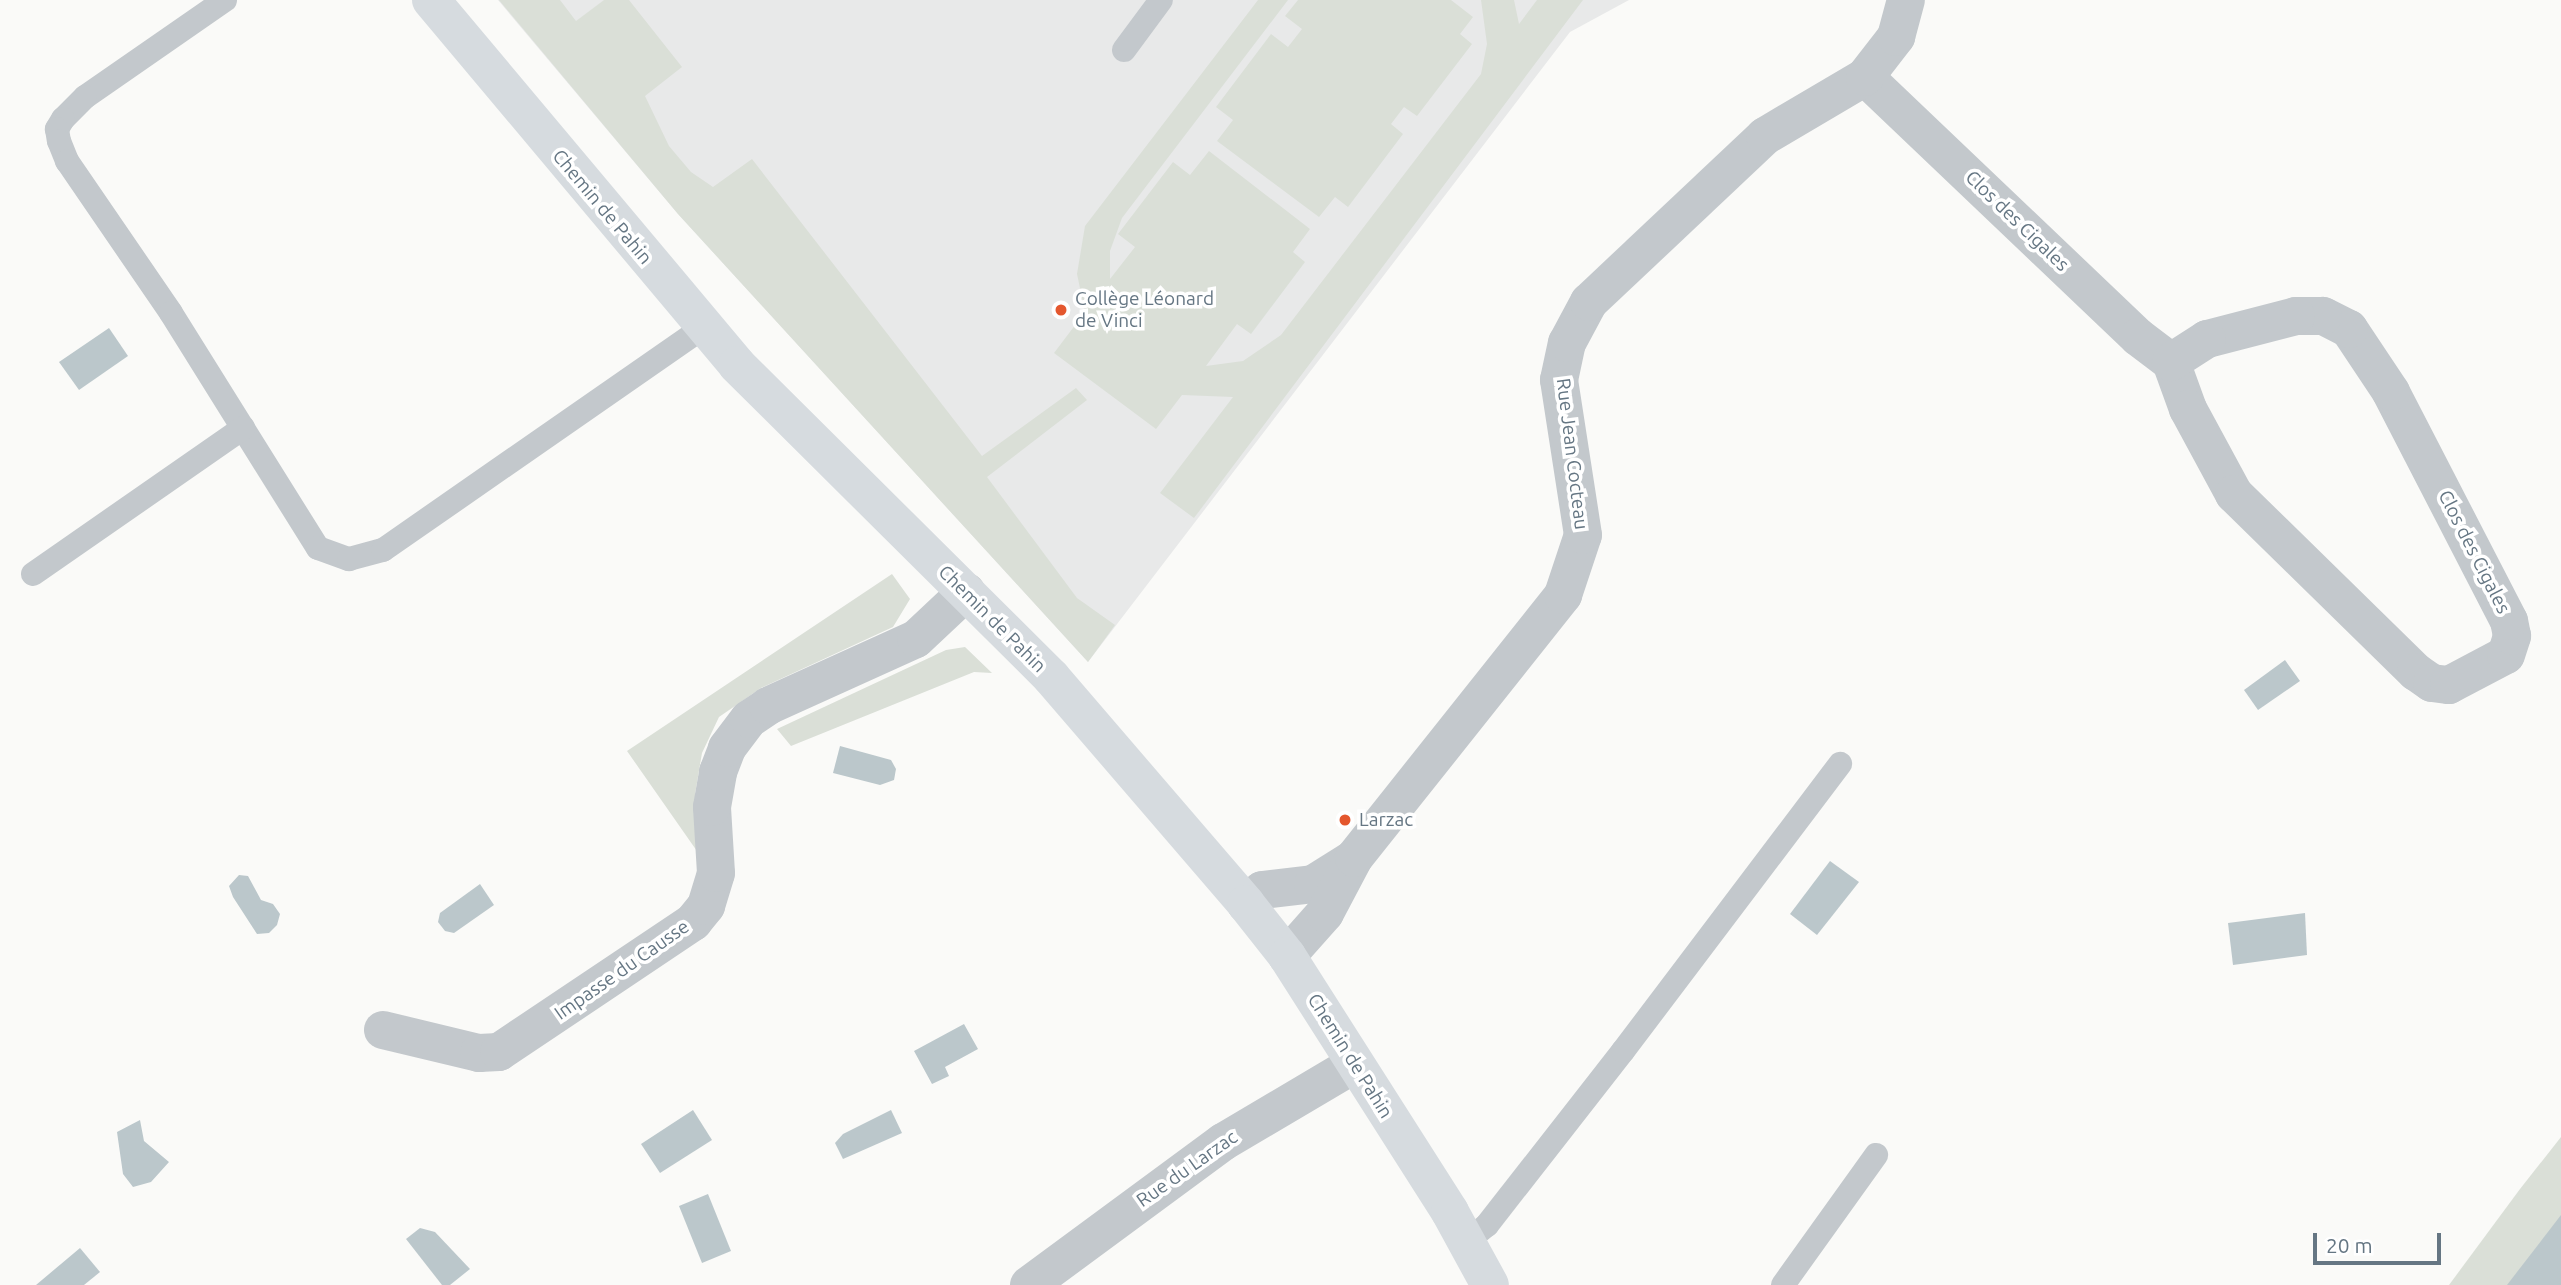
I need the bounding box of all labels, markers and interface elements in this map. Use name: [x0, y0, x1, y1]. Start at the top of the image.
street label: Chemin de Pahin: [547, 145, 657, 269]
street label: Clos des Cigales: [1960, 166, 2074, 276]
place label: Collège Léonard de Vinci: [1075, 288, 1214, 332]
marker: Collège Léonard de Vinci: [1053, 302, 1069, 318]
street label: Rue Jean Cocteau: [1551, 377, 1593, 531]
street label: Clos des Cigales: [2433, 487, 2515, 617]
street label: Chemin de Pahin: [934, 561, 1050, 677]
place label: Larzac: [1359, 809, 1413, 831]
marker: Larzac: [1337, 812, 1353, 828]
street label: Impasse du Causse: [550, 915, 694, 1025]
street label: Chemin de Pahin: [1303, 990, 1397, 1122]
street label: Rue du Larzac: [1132, 1126, 1242, 1212]
scale bar: [2316, 1218, 2444, 1262]
text: 20 m: [2326, 1233, 2373, 1257]

